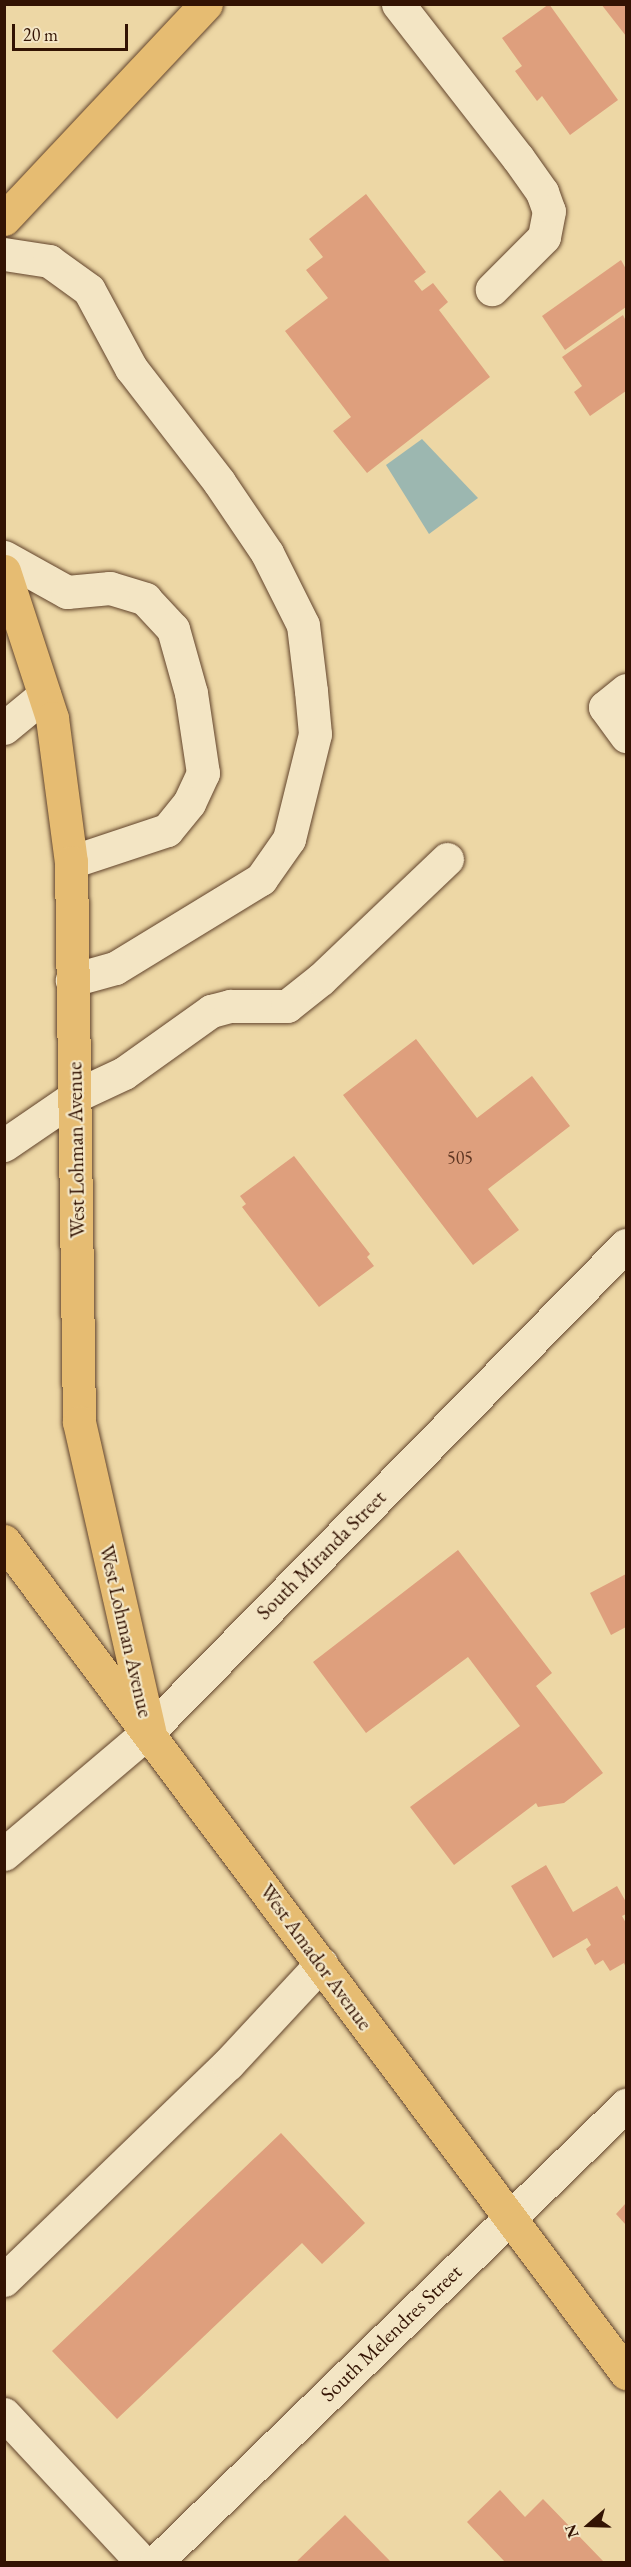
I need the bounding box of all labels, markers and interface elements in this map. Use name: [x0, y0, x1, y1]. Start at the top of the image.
scale bar: [15, 12, 130, 50]
text: 20 m: [23, 23, 58, 46]
street label: West Lohman Avenue: [62, 1062, 90, 1238]
house number: 505: [447, 1147, 473, 1169]
street label: South Miranda Street: [251, 1485, 391, 1625]
street label: West Lohman Avenue: [94, 1542, 158, 1720]
street label: West Amador Avenue: [254, 1879, 378, 2035]
street label: South Melendres Street: [315, 2259, 467, 2407]
north arrow: [559, 2495, 619, 2555]
text: N: [560, 2522, 584, 2541]

